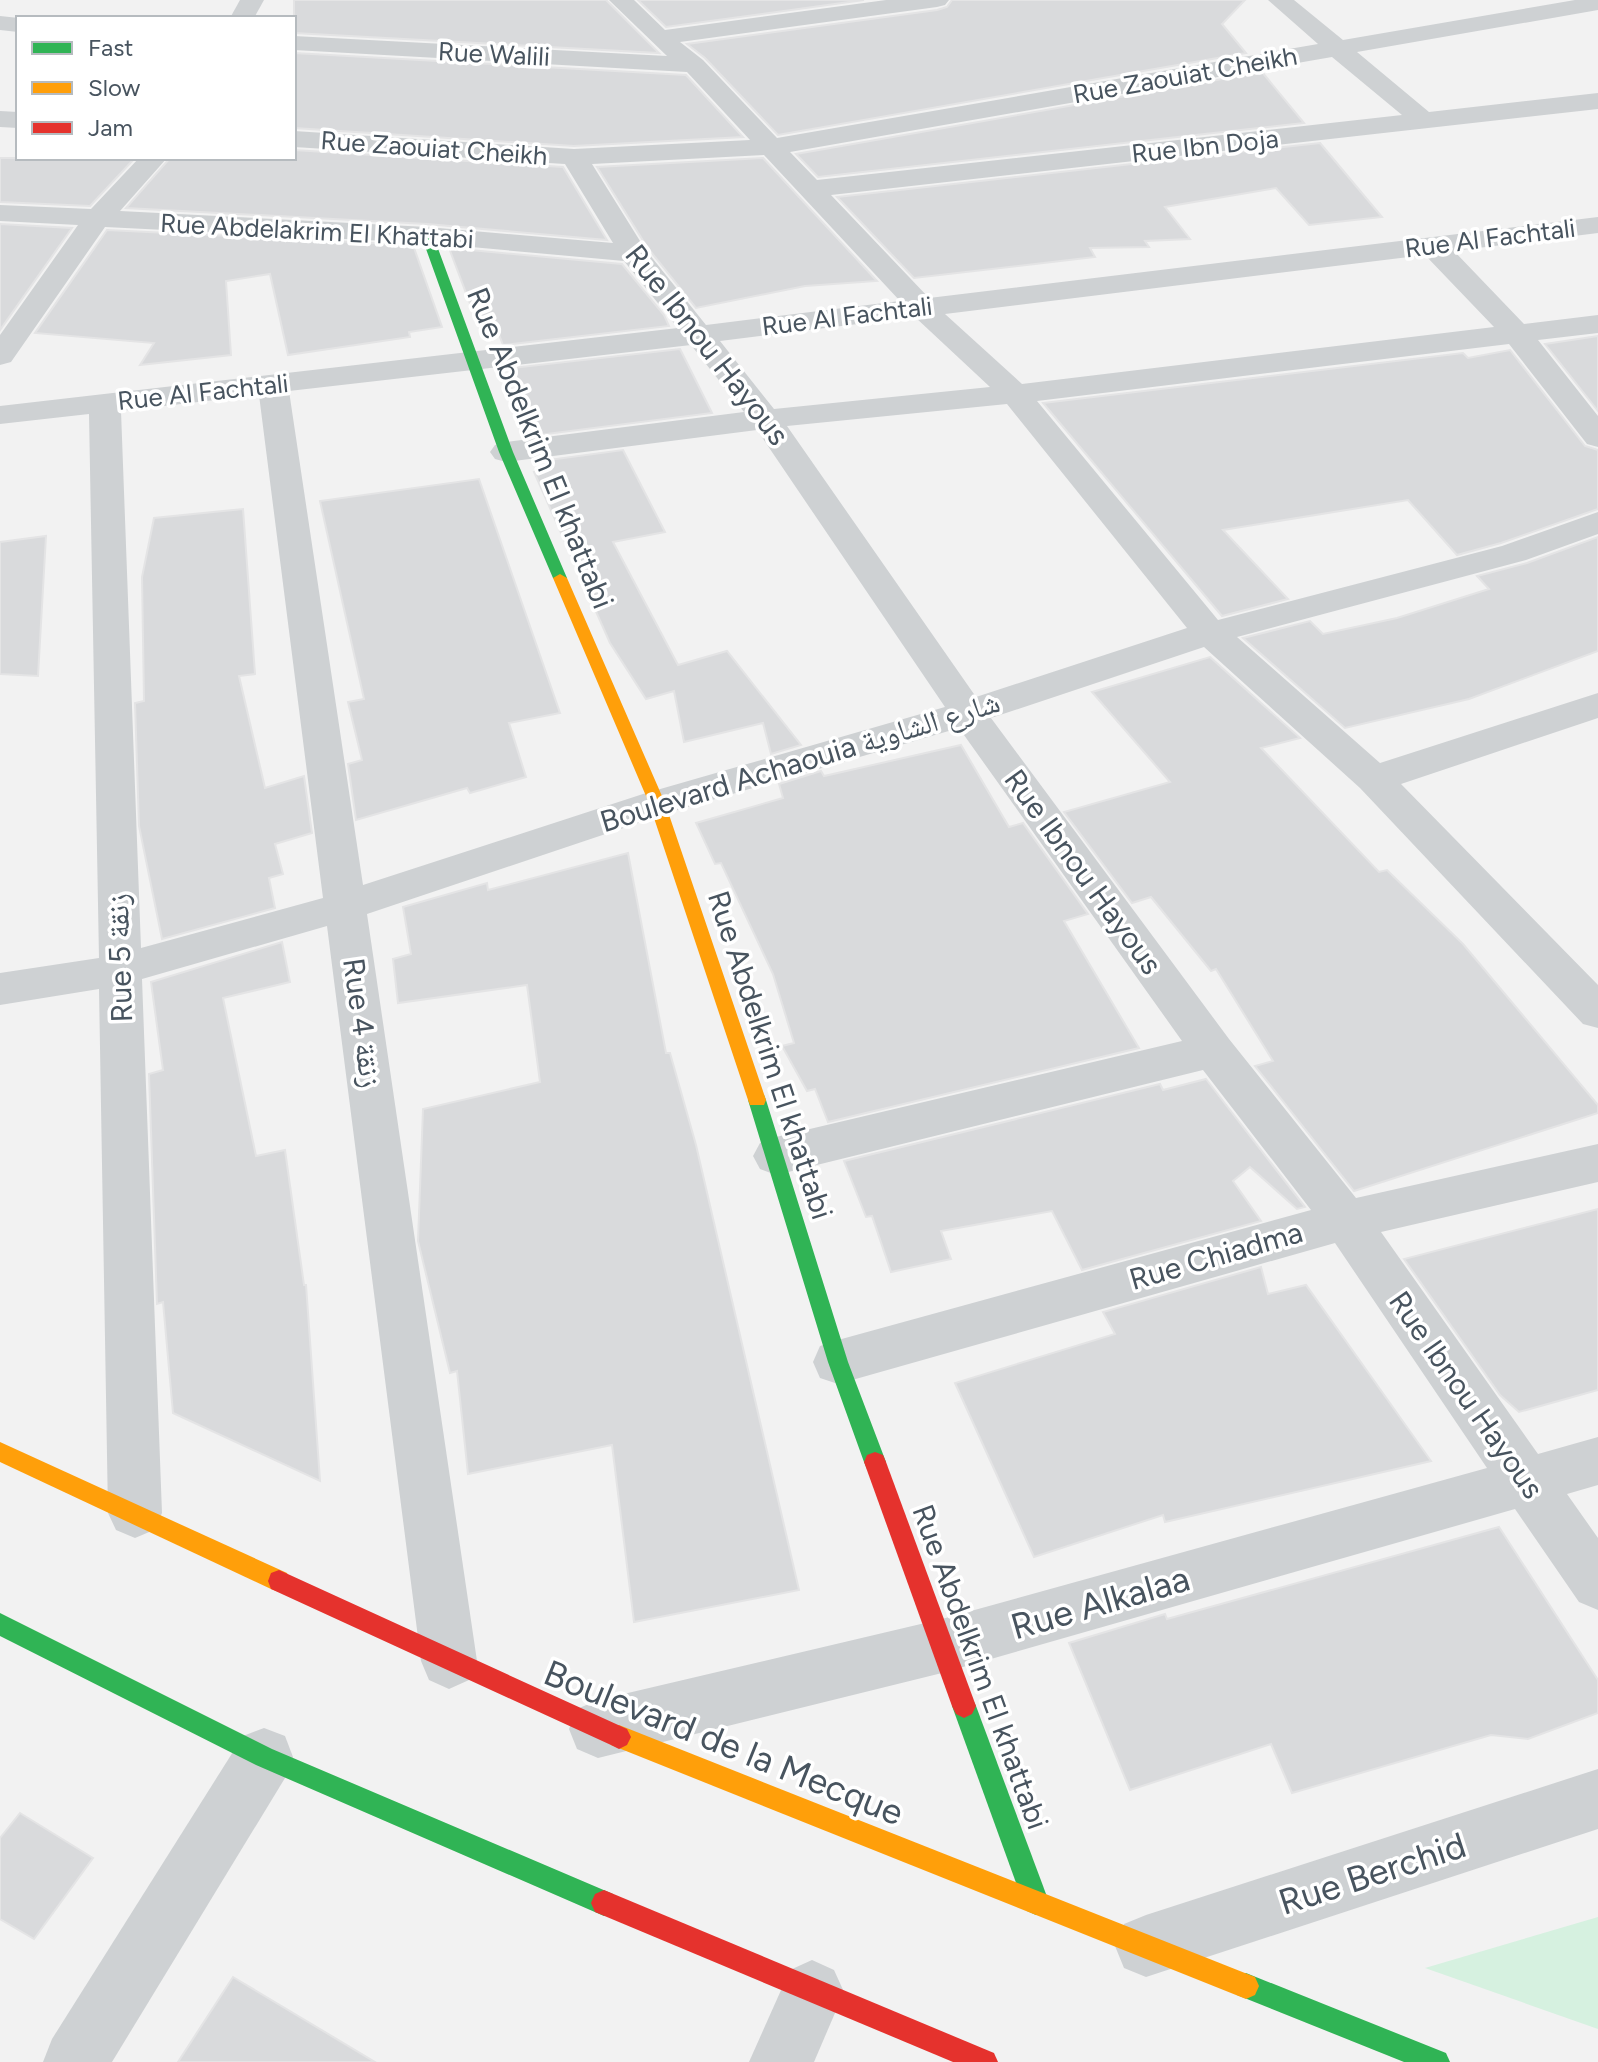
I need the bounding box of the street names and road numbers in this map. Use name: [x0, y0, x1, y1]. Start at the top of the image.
street label: Rue Walili: [437, 35, 551, 73]
street label: Rue Zaouiat Cheikh: [1070, 40, 1300, 110]
street label: Rue Ibn Doja: [1130, 122, 1280, 170]
street label: Rue Zaouiat Cheikh: [320, 124, 548, 172]
street label: Rue Abdelakrim El Khattabi: [159, 207, 475, 255]
street label: Rue Al Fachtali: [1403, 212, 1577, 264]
street label: Rue Ibnou Hayous: [618, 237, 797, 452]
street label: Rue Abdelkrim El khattabi: [459, 282, 622, 614]
street label: Rue Al Fachtali: [760, 290, 934, 342]
street label: Rue Al Fachtali: [116, 367, 290, 417]
street label: Boulevard Achaouia شارع الشاوية: [595, 683, 1005, 841]
street label: Rue Ibnou Hayous: [997, 762, 1170, 981]
street label: Rue Abdelkrim El khattabi: [700, 886, 841, 1224]
street label: Rue 5 زنقة: [99, 893, 140, 1023]
street label: Rue 4 زنقة: [335, 956, 390, 1090]
street label: Rue Chiadma: [1125, 1213, 1307, 1298]
street label: Rue Ibnou Hayous: [1381, 1284, 1552, 1505]
street label: Rue Abdelkrim El khattabi: [904, 1499, 1057, 1834]
street label: Rue Alkalaa: [1006, 1557, 1194, 1648]
street label: Boulevard de la Mecque: [538, 1651, 910, 1834]
street label: Rue Berchid: [1273, 1823, 1471, 1924]

